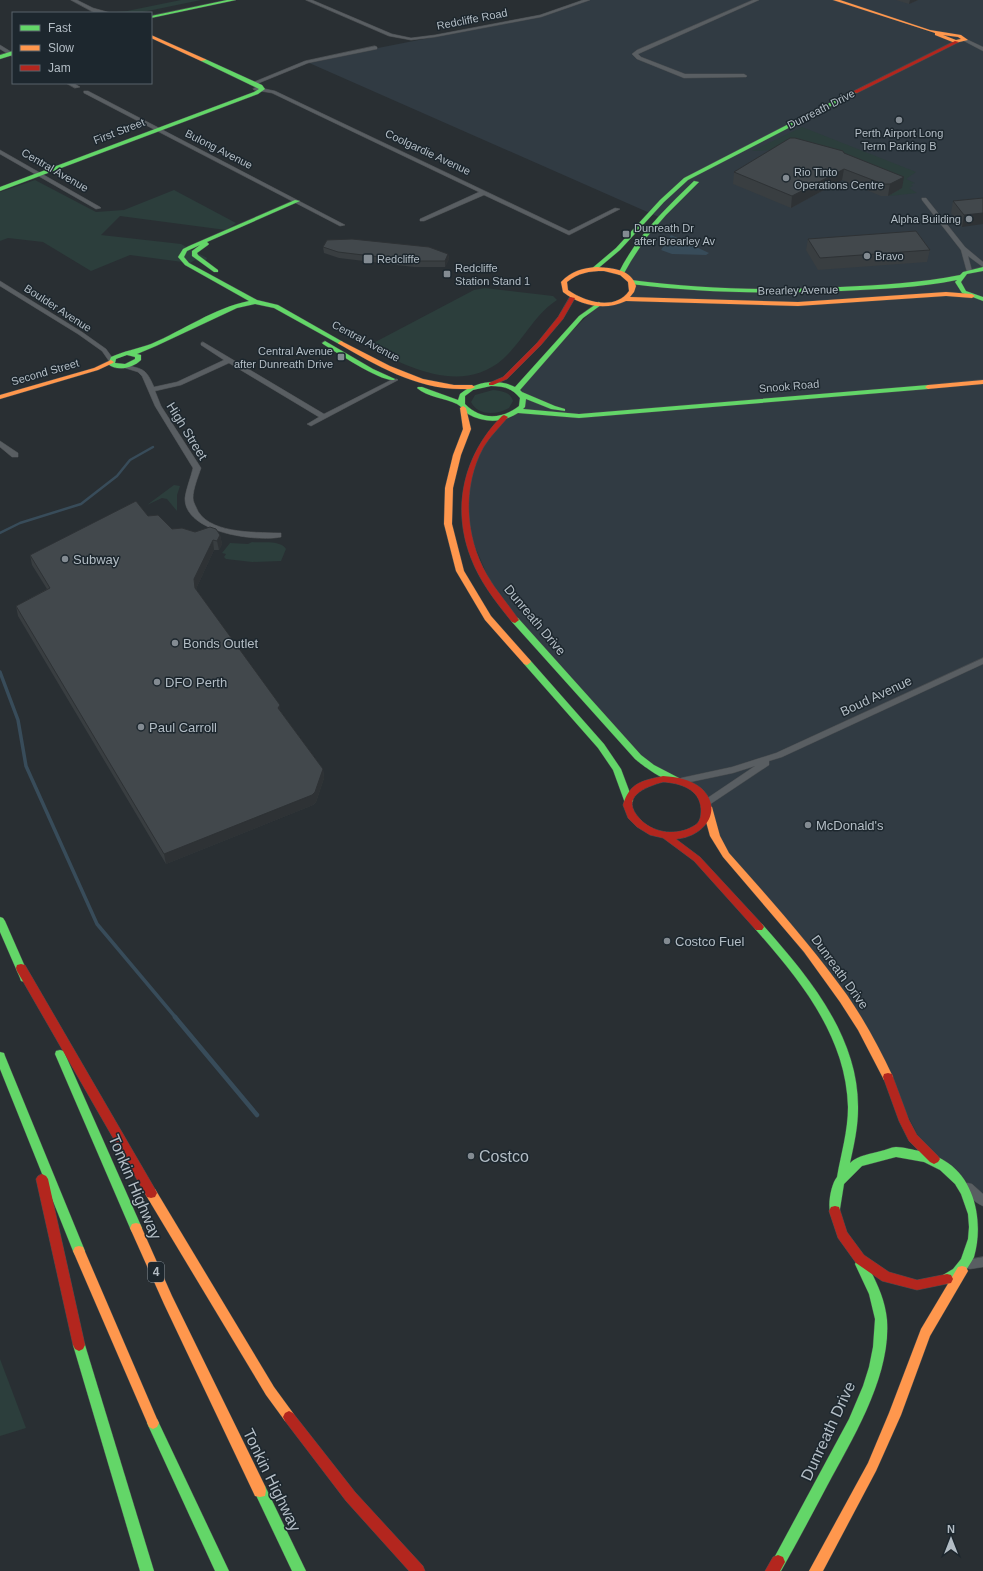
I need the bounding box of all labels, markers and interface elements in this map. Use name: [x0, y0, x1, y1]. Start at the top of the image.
street label: Redcliffe Road: [436, 6, 508, 32]
legend: [12, 12, 152, 84]
text: Fast: [48, 21, 72, 35]
text: Slow: [48, 41, 74, 55]
text: Jam: [48, 61, 71, 75]
street label: Dunreath Drive: [785, 87, 857, 131]
marker: Perth Airport Long Term Parking B: [894, 115, 904, 125]
street label: First Street: [92, 116, 146, 146]
street label: Bulong Avenue: [183, 127, 255, 171]
street label: Coolgardie Avenue: [383, 127, 473, 177]
place label: Perth Airport Long Term Parking B: [855, 127, 943, 152]
street label: Central Avenue: [20, 146, 90, 194]
place label: Rio Tinto Operations Centre: [794, 166, 884, 191]
marker: Rio Tinto Operations Centre: [781, 173, 791, 183]
place label: Alpha Building: [891, 213, 961, 225]
marker: Alpha Building: [964, 214, 974, 224]
place label: Dunreath Dr after Brearley Av: [634, 222, 716, 247]
marker: Dunreath Dr after Brearley Av: [621, 229, 631, 239]
place label: Bravo: [875, 250, 904, 262]
marker: Bravo: [862, 251, 872, 261]
marker: Redcliffe: [362, 253, 374, 265]
place label: Redcliffe: [377, 253, 420, 265]
place label: Redcliffe Station Stand 1: [455, 262, 530, 287]
marker: Redcliffe Station Stand 1: [442, 269, 452, 279]
street label: Boulder Avenue: [22, 282, 94, 334]
street label: Brearley Avenue: [758, 283, 838, 297]
street label: Central Avenue: [330, 318, 402, 364]
place label: Central Avenue after Dunreath Drive: [234, 345, 333, 370]
marker: Central Avenue after Dunreath Drive: [336, 352, 346, 362]
street label: Second Street: [10, 357, 80, 387]
street label: Snook Road: [758, 377, 820, 395]
street label: High Street: [163, 399, 211, 463]
place label: Subway: [73, 552, 120, 567]
marker: Subway: [60, 554, 70, 564]
street label: Dunreath Drive: [501, 582, 569, 658]
place label: Bonds Outlet: [183, 636, 259, 651]
marker: Bonds Outlet: [170, 638, 180, 648]
street label: Boud Avenue: [838, 673, 914, 719]
place label: DFO Perth: [165, 675, 227, 690]
marker: DFO Perth: [152, 677, 162, 687]
place label: Paul Carroll: [149, 720, 217, 735]
marker: Paul Carroll: [136, 722, 146, 732]
place label: McDonald's: [816, 818, 884, 833]
marker: McDonald's: [803, 820, 813, 830]
street label: Dunreath Drive: [808, 932, 872, 1012]
place label: Costco Fuel: [675, 934, 744, 949]
marker: Costco Fuel: [662, 936, 672, 946]
street label: Tonkin Highway: [105, 1132, 165, 1242]
place label: Costco: [479, 1148, 529, 1165]
marker: Costco: [466, 1151, 476, 1161]
road number: 4: [148, 1262, 164, 1282]
street label: Dunreath Drive: [798, 1379, 858, 1483]
street label: Tonkin Highway: [240, 1426, 304, 1534]
north arrow: [931, 1519, 971, 1559]
text: N: [947, 1523, 955, 1535]

